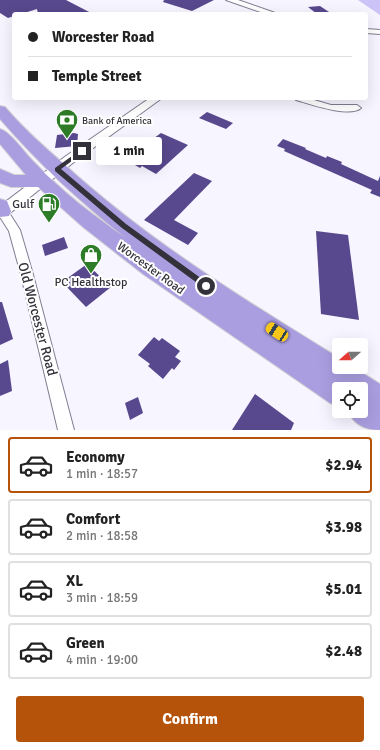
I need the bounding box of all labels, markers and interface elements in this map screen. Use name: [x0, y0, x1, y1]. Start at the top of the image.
text: Worcester Road: [52, 28, 154, 46]
text: Temple Street: [52, 67, 142, 85]
bank icon: Bank of America: [54, 107, 80, 140]
place label: Bank of America: [82, 115, 152, 127]
callout: 1 min: [96, 137, 162, 165]
route end: [73, 142, 91, 160]
text: 1 min: [113, 143, 145, 159]
fuel station icon: Gulf: [36, 191, 62, 224]
place label: Gulf: [12, 197, 35, 212]
street label: Worcester Road: [114, 239, 187, 298]
shop icon: PC Healthstop: [78, 242, 104, 275]
street label: Old Worcester Road: [14, 260, 61, 378]
place label: PC Healthstop: [55, 275, 127, 290]
route start: [197, 277, 215, 295]
car: [264, 320, 290, 344]
north arrow: [332, 338, 368, 374]
map controls: [332, 338, 368, 418]
button: locate: [332, 382, 368, 418]
icon: car: [18, 447, 54, 483]
text: Economy: [66, 448, 125, 466]
text: $2.94: [325, 456, 362, 474]
text: 1 min · 18:57: [66, 466, 138, 482]
icon: car: [18, 509, 54, 545]
text: Comfort: [66, 510, 120, 528]
text: $3.98: [325, 518, 362, 536]
text: 2 min · 18:58: [66, 528, 138, 544]
icon: car: [18, 571, 54, 607]
text: XL: [66, 572, 83, 590]
text: $5.01: [325, 580, 362, 598]
text: 3 min · 18:59: [66, 590, 138, 606]
icon: car: [18, 633, 54, 669]
text: Green: [66, 634, 105, 652]
text: $2.48: [325, 642, 362, 660]
text: 4 min · 19:00: [66, 652, 138, 668]
button: Confirm: [16, 696, 364, 742]

